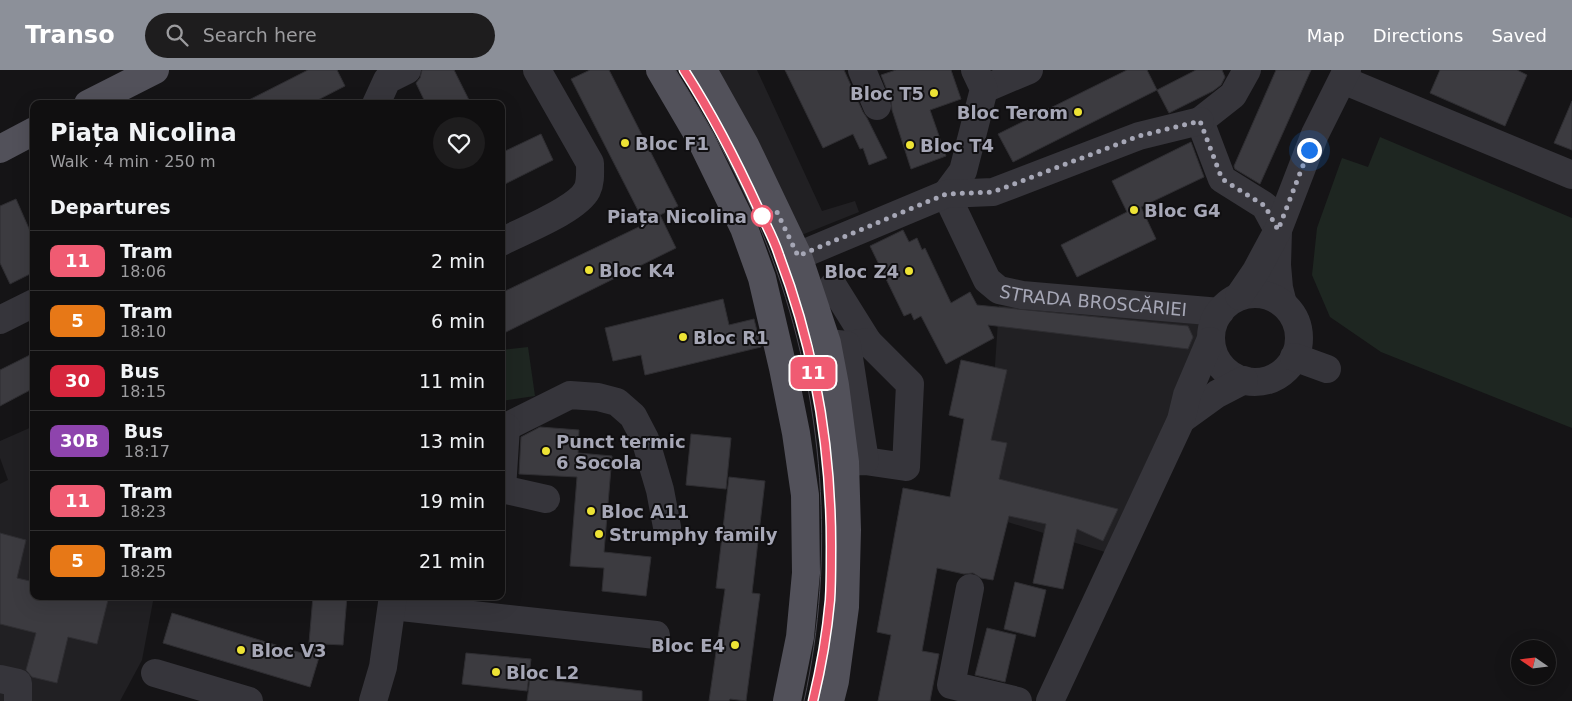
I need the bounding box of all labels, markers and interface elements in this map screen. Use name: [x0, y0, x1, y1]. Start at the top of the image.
search box: [145, 13, 495, 58]
text: Transo: [25, 21, 115, 49]
icon: search: [163, 21, 191, 49]
text: Search here: [203, 24, 317, 46]
text: Map: [1307, 25, 1345, 46]
text: Directions: [1373, 25, 1463, 46]
text: Saved: [1491, 25, 1547, 46]
place label: Bloc T5: [850, 83, 924, 104]
marker: Bloc T5: [928, 87, 940, 99]
place label: Bloc Terom: [957, 102, 1068, 123]
marker: Bloc Terom: [1072, 106, 1084, 118]
button: heart: [433, 117, 485, 169]
text: Piața Nicolina: [50, 119, 237, 147]
place label: Bloc F1: [635, 133, 709, 154]
place label: Bloc T4: [920, 135, 994, 156]
marker: Bloc F1: [619, 137, 631, 149]
your location: [1297, 138, 1322, 163]
marker: Bloc T4: [904, 139, 916, 151]
text: Walk · 4 min · 250 m: [50, 152, 215, 171]
text: Departures: [50, 196, 171, 218]
place label: Bloc G4: [1144, 200, 1221, 221]
marker: Bloc G4: [1128, 204, 1140, 216]
marker: Piața Nicolina: [751, 205, 773, 227]
place label: Piața Nicolina: [607, 206, 747, 227]
text: Tram: [120, 240, 173, 262]
text: 11: [65, 250, 90, 271]
text: 2 min: [431, 250, 485, 272]
place label: Bloc K4: [599, 260, 675, 281]
place label: Bloc Z4: [824, 261, 899, 282]
text: 18:06: [120, 262, 166, 281]
marker: Bloc K4: [583, 264, 595, 276]
marker: Bloc Z4: [903, 265, 915, 277]
street label: STRADA BROSCĂRIEI: [998, 280, 1188, 320]
text: Tram: [120, 300, 173, 322]
text: 5: [71, 310, 84, 331]
text: 6 min: [431, 310, 485, 332]
text: 18:10: [120, 322, 166, 341]
place label: Bloc R1: [693, 327, 769, 348]
marker: Bloc R1: [677, 331, 689, 343]
line badge: 11: [790, 357, 836, 389]
text: Bus: [120, 360, 159, 382]
text: 11: [800, 362, 826, 383]
text: 30: [65, 370, 90, 391]
text: 11 min: [419, 370, 485, 392]
text: 18:15: [120, 382, 166, 401]
text: Bus: [124, 420, 163, 442]
text: 30B: [60, 430, 99, 451]
text: 13 min: [419, 430, 485, 452]
place label: Punct termic 6 Socola: [556, 431, 686, 473]
text: 18:17: [124, 442, 170, 461]
marker: Punct termic 6 Socola: [540, 445, 552, 457]
text: Tram: [120, 480, 173, 502]
text: 11: [65, 490, 90, 511]
text: 19 min: [419, 490, 485, 512]
place label: Bloc A11: [601, 501, 689, 522]
text: 18:23: [120, 502, 166, 521]
marker: Bloc A11: [585, 505, 597, 517]
place label: Strumphy family: [609, 524, 778, 545]
marker: Strumphy family: [593, 528, 605, 540]
text: Tram: [120, 540, 173, 562]
text: 5: [71, 550, 84, 571]
text: 21 min: [419, 550, 485, 572]
text: 18:25: [120, 562, 166, 581]
place label: Bloc E4: [651, 635, 725, 656]
marker: Bloc E4: [729, 639, 741, 651]
place label: Bloc V3: [251, 640, 327, 661]
north arrow: [1511, 640, 1556, 685]
map controls: [1511, 640, 1556, 685]
marker: Bloc V3: [235, 644, 247, 656]
place label: Bloc L2: [506, 662, 579, 683]
marker: Bloc L2: [490, 666, 502, 678]

